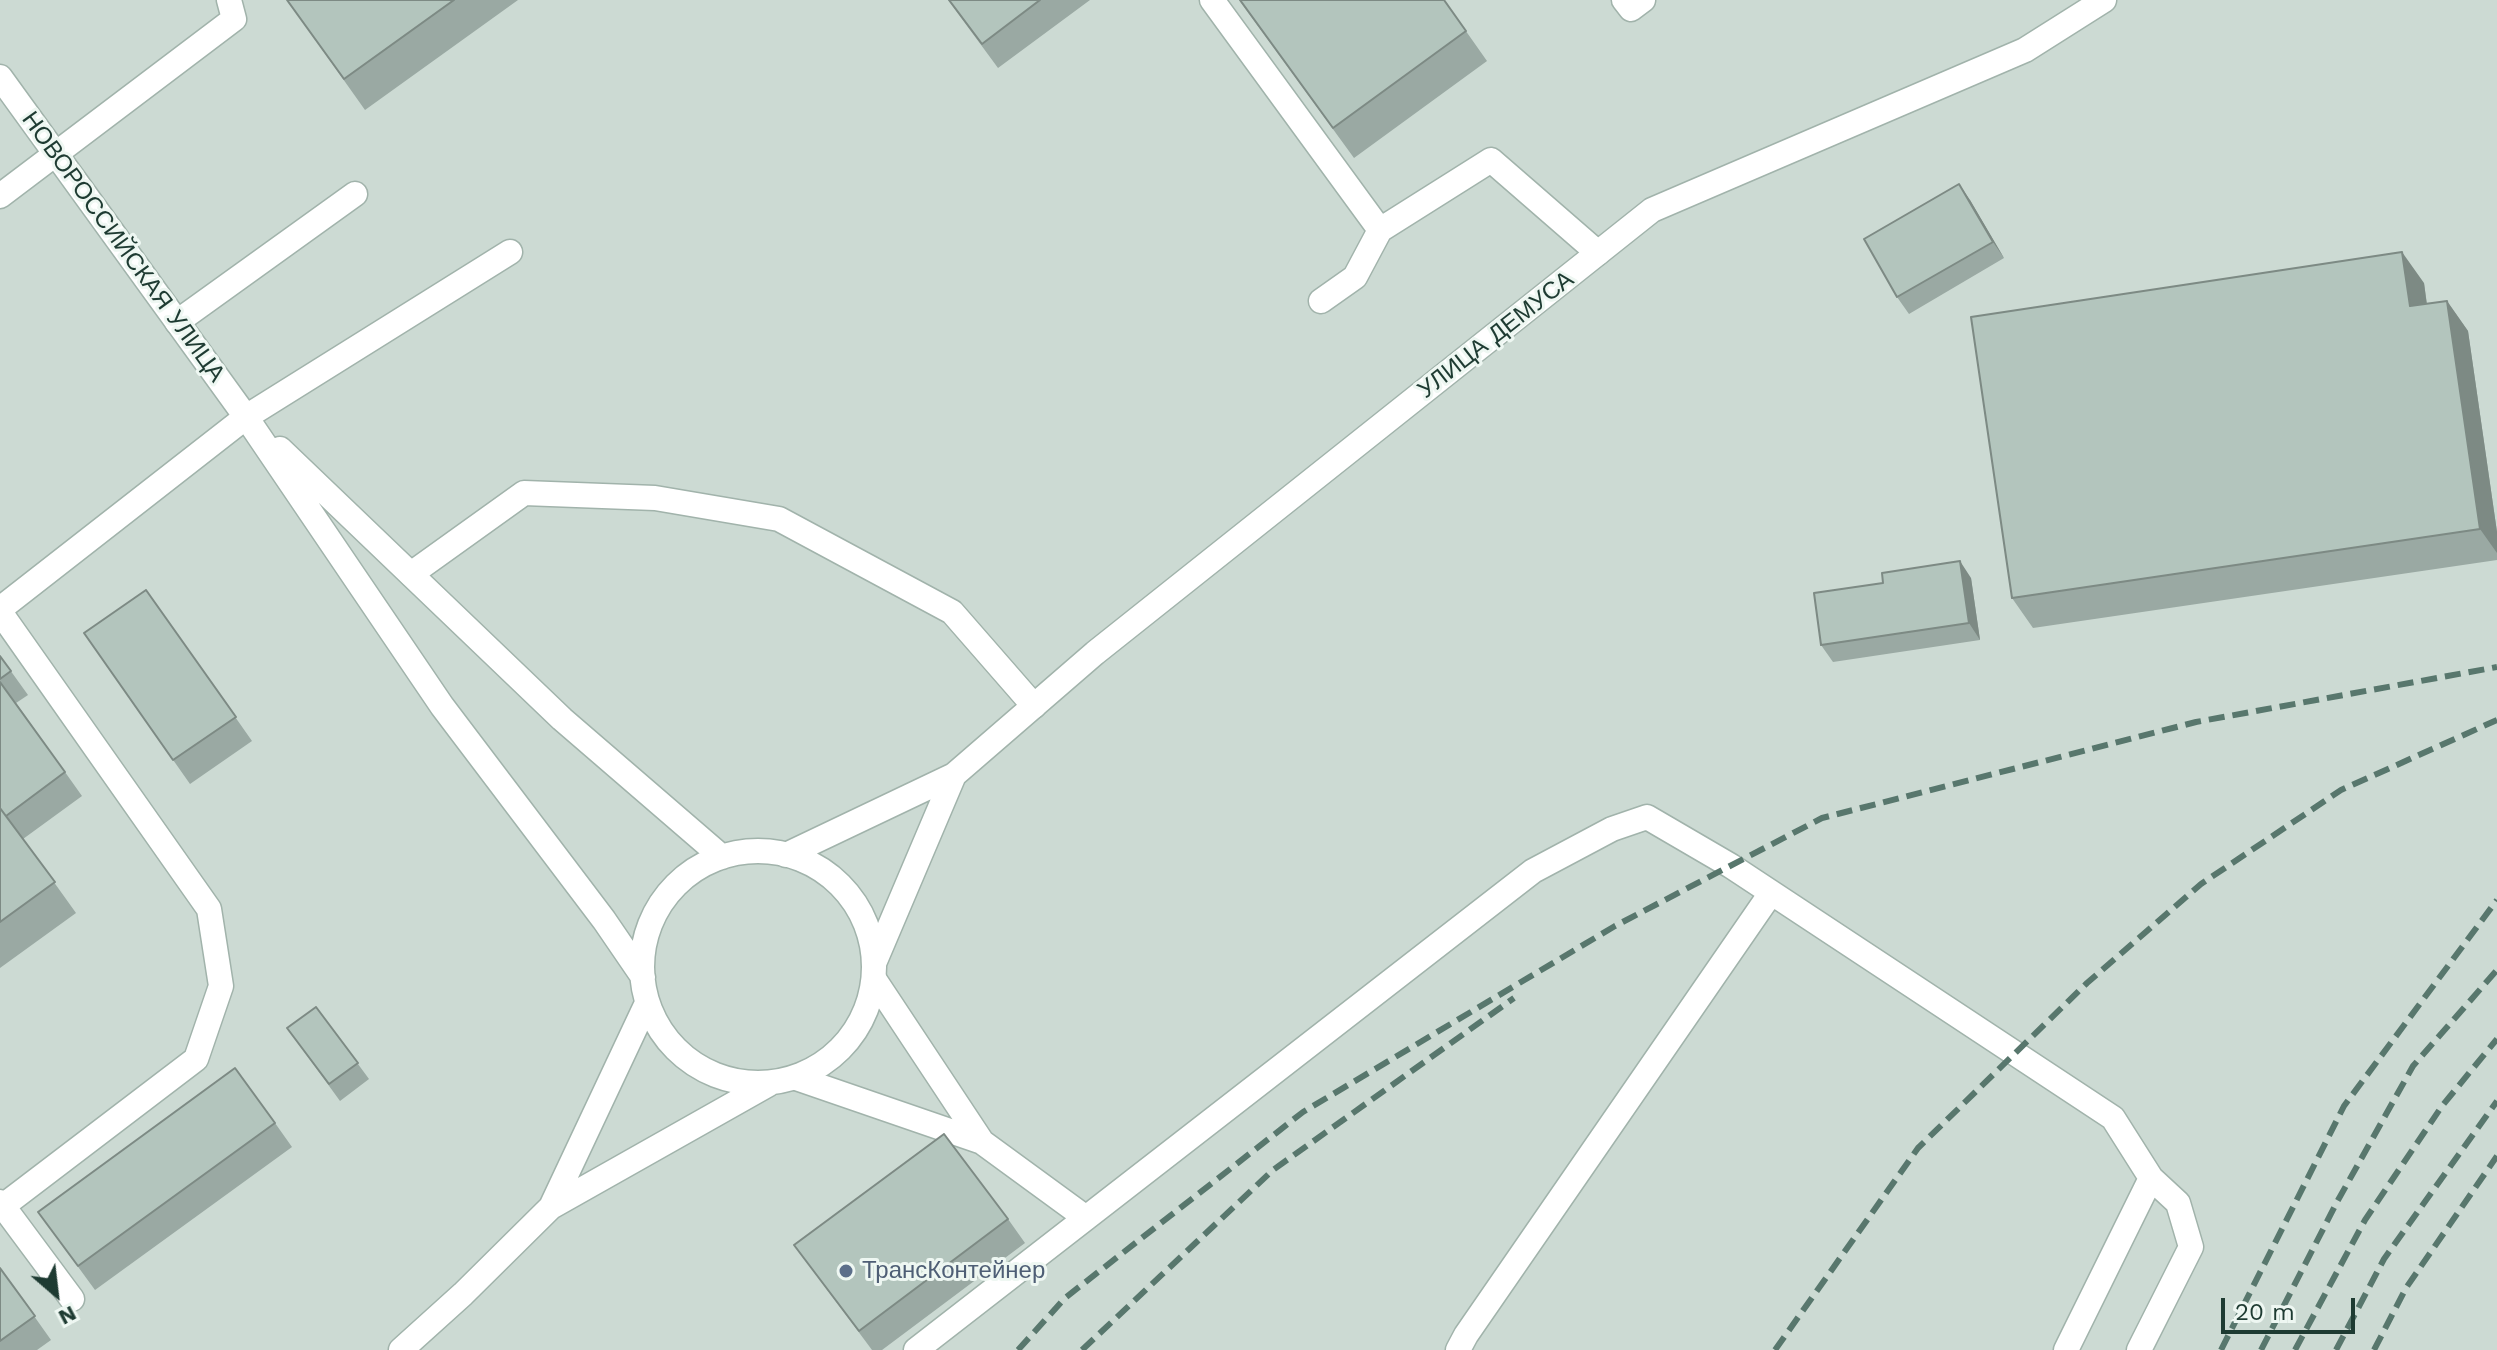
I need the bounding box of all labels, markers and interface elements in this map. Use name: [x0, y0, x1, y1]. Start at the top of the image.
street label: НОВОРОССИЙСКАЯ УЛИЦА: [15, 106, 231, 388]
street label: УЛИЦА ДЕМУСА: [1412, 265, 1580, 405]
north arrow: [16, 1254, 96, 1334]
place label: ТрансКонтейнер: [862, 1257, 1045, 1285]
marker: ТрансКонтейнер: [837, 1262, 855, 1280]
scale bar: [2225, 1282, 2359, 1332]
text: 20 m: [2235, 1298, 2295, 1326]
text: N: [54, 1301, 81, 1330]

